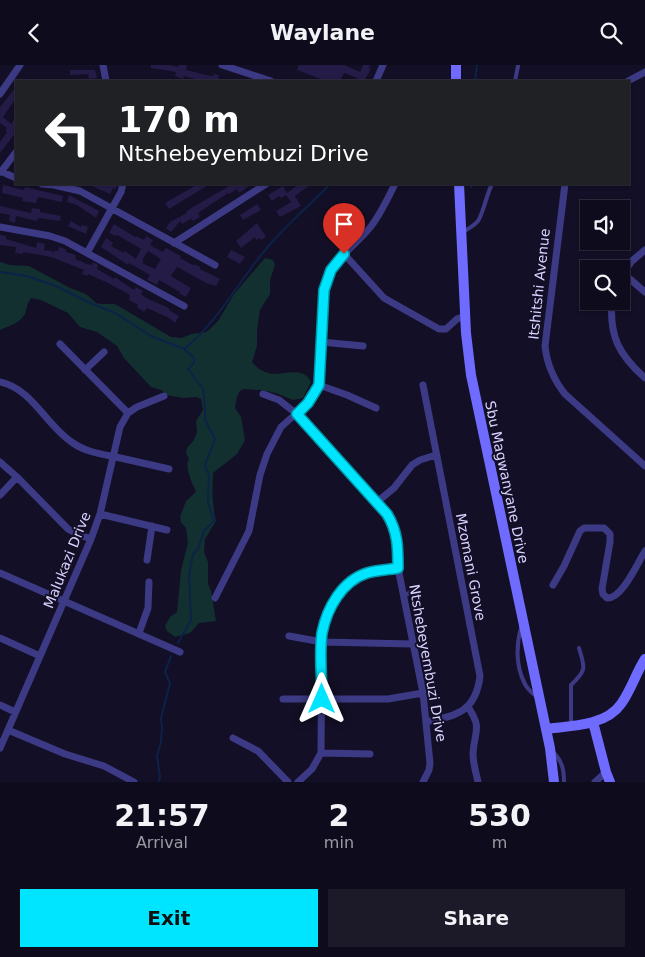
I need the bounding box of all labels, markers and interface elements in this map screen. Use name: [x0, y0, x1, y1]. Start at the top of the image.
icon: back: [20, 19, 48, 47]
icon: search: [597, 19, 625, 47]
text: Waylane: [270, 20, 375, 45]
icon: left: [35, 100, 100, 165]
text: 170 m: [118, 100, 240, 140]
text: Ntshebeyembuzi Drive: [118, 141, 369, 166]
map controls: [580, 200, 630, 310]
button: sound: [580, 200, 630, 250]
pin: [323, 203, 365, 254]
icon: arrive: [330, 210, 358, 238]
street label: Itshitshi Avenue: [525, 228, 553, 340]
button: search: [580, 260, 630, 310]
street label: Sbu Magwanyane Drive: [482, 399, 532, 565]
street label: Malukazi Drive: [40, 509, 94, 611]
street label: Mzomani Grove: [453, 512, 489, 622]
street label: Ntshebeyembuzi Drive: [406, 583, 450, 743]
position arrow: [295, 672, 347, 724]
text: 21:57: [114, 798, 210, 833]
text: 2: [328, 798, 349, 833]
text: 530: [468, 798, 531, 833]
text: Arrival: [136, 833, 188, 852]
text: min: [324, 833, 354, 852]
text: m: [492, 833, 507, 852]
button: Exit: [20, 889, 318, 947]
button: Share: [328, 889, 625, 947]

